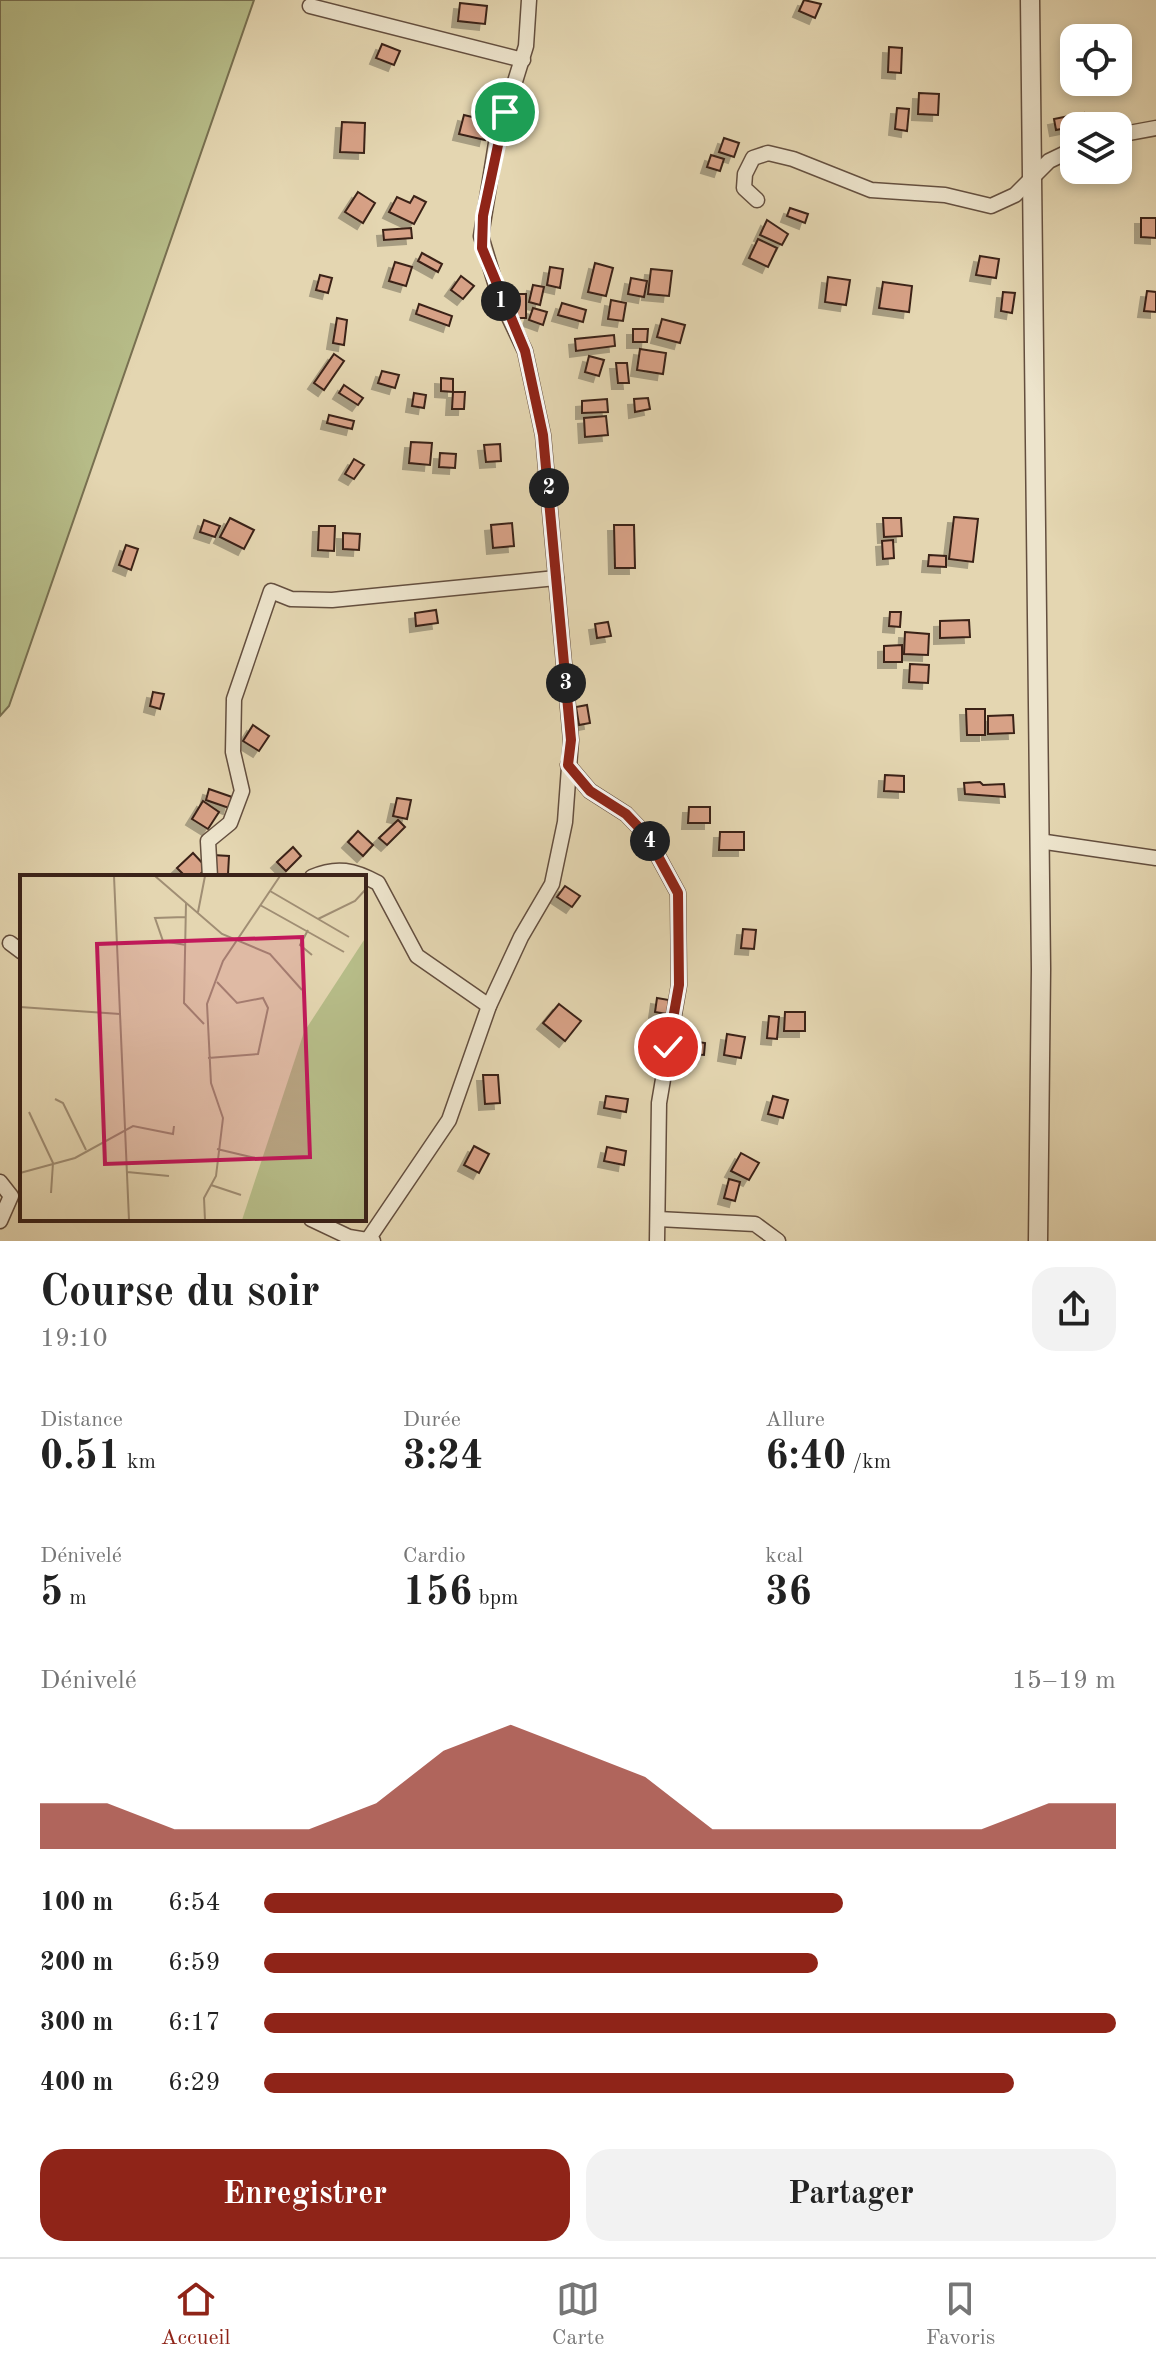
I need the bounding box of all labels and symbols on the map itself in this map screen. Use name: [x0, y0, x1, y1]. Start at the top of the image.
pin: [471, 78, 539, 146]
pin: 1: [481, 281, 521, 321]
pin: 2: [529, 468, 569, 508]
pin: 3: [546, 663, 586, 703]
pin: 4: [630, 821, 670, 861]
inset map: [20, 875, 366, 1221]
pin: [634, 1013, 702, 1081]

